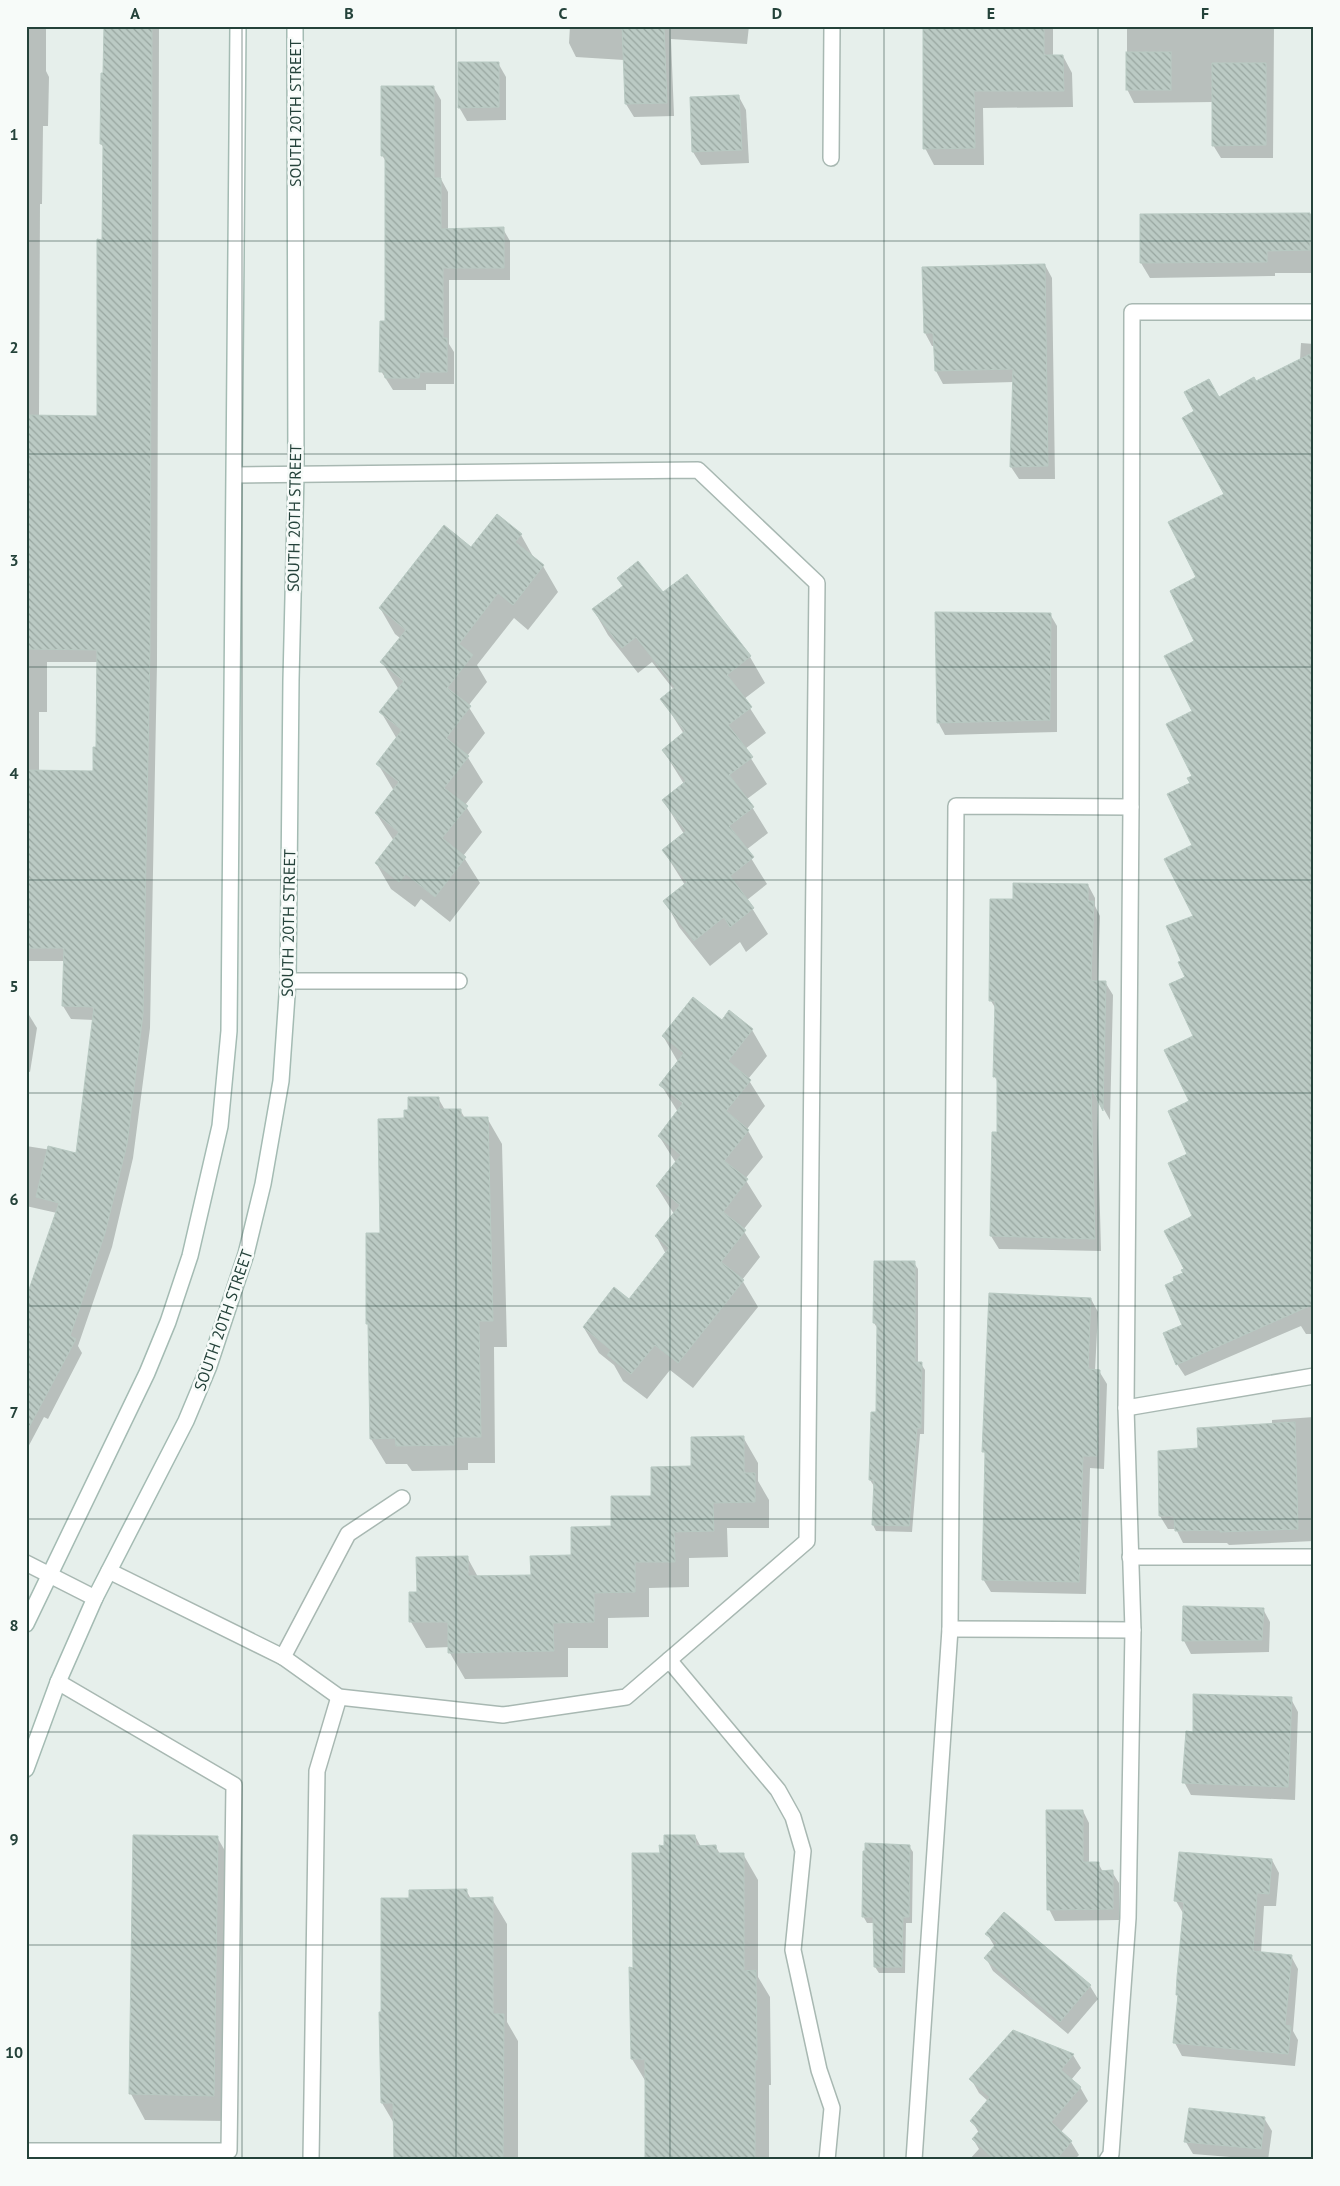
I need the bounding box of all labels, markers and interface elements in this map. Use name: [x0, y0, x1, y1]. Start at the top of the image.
text: A: [130, 3, 140, 23]
text: B: [344, 3, 354, 23]
text: C: [559, 3, 568, 23]
text: D: [772, 3, 782, 23]
text: E: [987, 3, 995, 23]
text: F: [1201, 3, 1209, 23]
street label: SOUTH 20TH STREET: [285, 39, 305, 187]
text: 1: [9, 124, 19, 144]
text: 2: [9, 337, 19, 357]
street label: SOUTH 20TH STREET: [283, 444, 305, 592]
text: 3: [9, 550, 19, 570]
text: 4: [9, 763, 19, 783]
street label: SOUTH 20TH STREET: [277, 849, 299, 997]
text: 5: [9, 976, 19, 996]
text: 6: [9, 1189, 19, 1209]
street label: SOUTH 20TH STREET: [189, 1247, 257, 1393]
text: 7: [9, 1402, 19, 1422]
text: 8: [9, 1615, 19, 1635]
text: 9: [9, 1829, 19, 1849]
text: 10: [5, 2042, 23, 2062]

